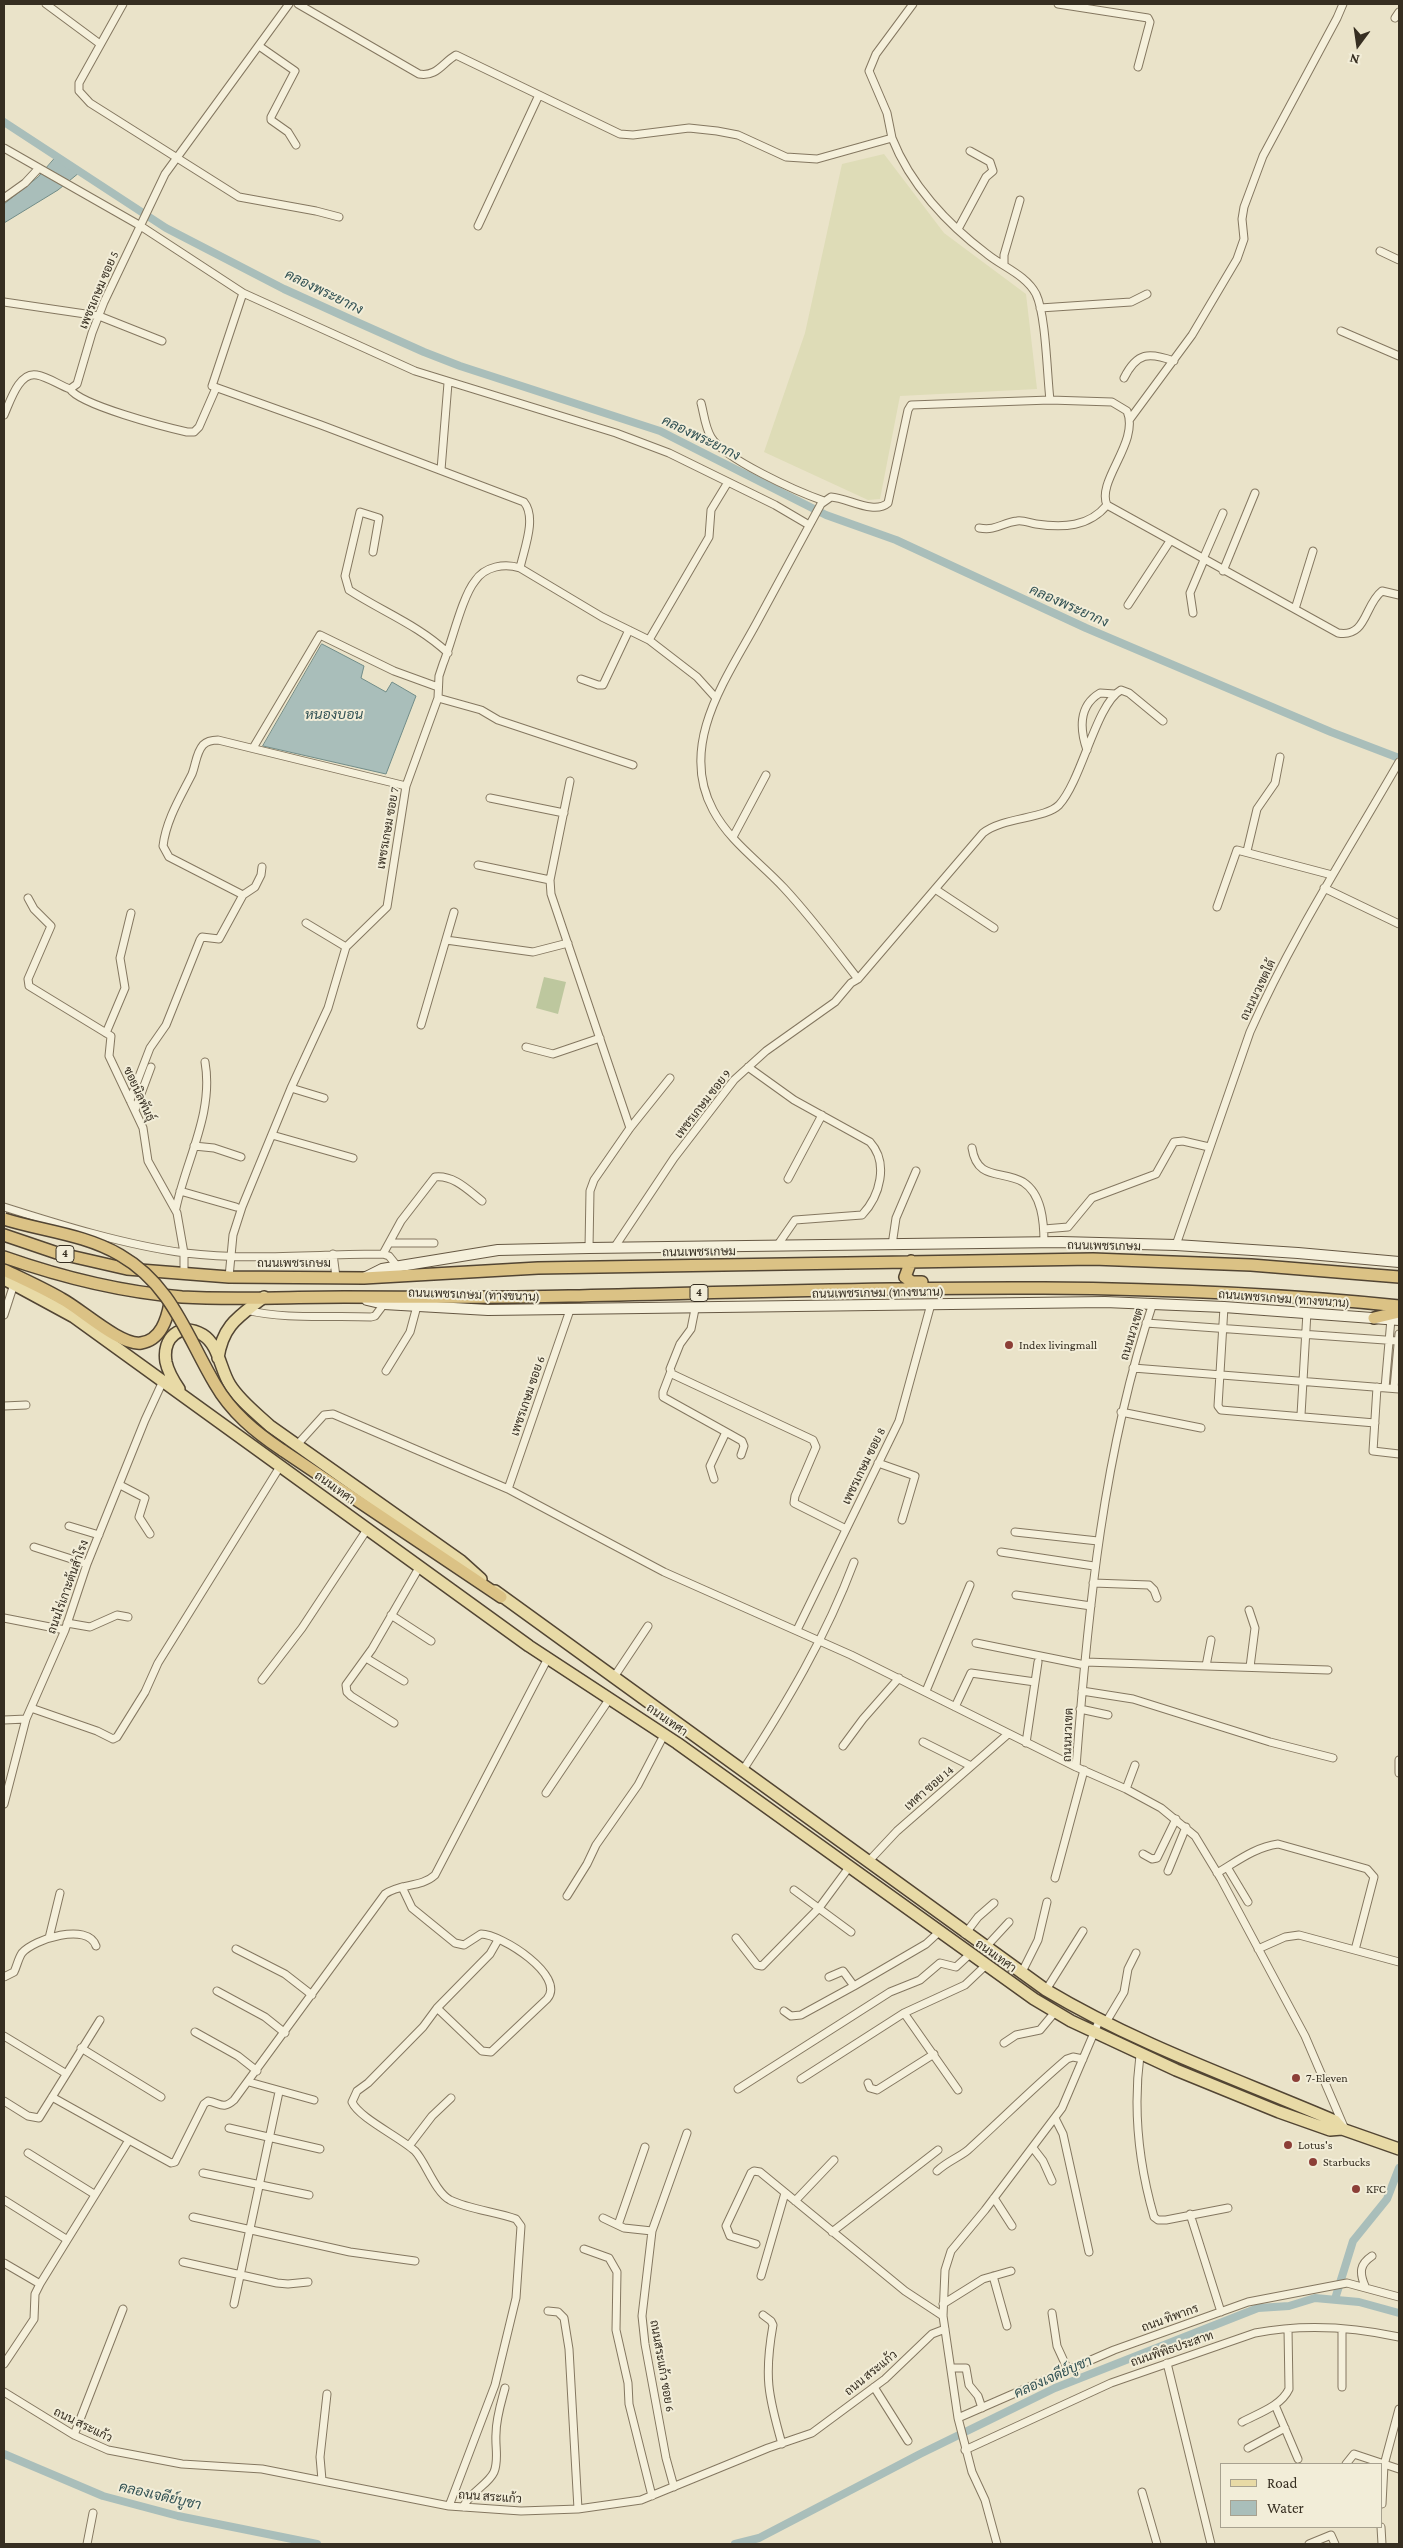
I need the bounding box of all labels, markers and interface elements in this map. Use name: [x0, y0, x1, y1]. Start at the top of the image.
north arrow: [1333, 20, 1383, 70]
text: N: [1348, 51, 1361, 68]
street label: เพชรเกษม ซอย 5: [76, 249, 122, 331]
water label: คลองพระยากง: [282, 266, 366, 318]
water label: คลองพระยากง: [659, 412, 743, 464]
water label: คลองพระยากง: [1027, 581, 1111, 631]
water label: หนองบอน: [305, 707, 363, 723]
street label: เพชรเกษม ซอย 7: [374, 786, 402, 870]
street label: ถนนนวเขตใต้: [1237, 957, 1279, 1023]
street label: ซอยนิลพันธุ์: [120, 1064, 158, 1124]
street label: เพชรเกษม ซอย 9: [672, 1067, 734, 1141]
street label: ถนนเพชรเกษม: [1067, 1238, 1141, 1254]
street label: ถนนเพชรเกษม: [662, 1244, 736, 1260]
road number: 4: [56, 1246, 74, 1262]
street label: ถนนเพชรเกษม: [257, 1256, 331, 1270]
road number: 4: [690, 1285, 708, 1302]
street label: ถนนเพชรเกษม (ทางขนาน): [812, 1285, 944, 1301]
street label: ถนนเพชรเกษม (ทางขนาน): [408, 1286, 540, 1304]
street label: ถนนเพชรเกษม (ทางขนาน): [1218, 1287, 1350, 1311]
street label: ถนนนวเขต: [1117, 1306, 1147, 1362]
place label: Index livingmall: [1019, 1338, 1097, 1352]
marker: Index livingmall: [1003, 1339, 1015, 1351]
street label: เพชรเกษม ซอย 6: [508, 1354, 548, 1438]
street label: เพชรเกษม ซอย 8: [839, 1425, 889, 1507]
street label: ถนนเทศา: [312, 1468, 358, 1508]
street label: ถนนไร่เกาะต้นสำโรง: [44, 1538, 92, 1636]
street label: ถนนเทศา: [644, 1701, 690, 1739]
street label: ถนนนวเขต: [1060, 1708, 1076, 1762]
street label: เทศา ซอย 14: [901, 1763, 957, 1813]
street label: ถนนเทศา: [973, 1936, 1019, 1976]
place label: 7-Eleven: [1306, 2071, 1348, 2085]
marker: 7-Eleven: [1290, 2072, 1302, 2084]
place label: Lotus's: [1298, 2138, 1332, 2152]
marker: Lotus's: [1282, 2139, 1294, 2151]
place label: Starbucks: [1323, 2155, 1370, 2169]
marker: Starbucks: [1307, 2156, 1319, 2168]
place label: KFC: [1366, 2182, 1386, 2196]
marker: KFC: [1350, 2183, 1362, 2195]
street label: ถนน ทิพากร: [1140, 2301, 1200, 2335]
street label: ถนนสระแก้ว ซอย 6: [647, 2319, 677, 2413]
street label: ถนนพิพิธประสาท: [1129, 2328, 1215, 2370]
street label: ถนน สระแก้ว: [842, 2347, 900, 2399]
water label: คลองเจดีย์บูชา: [1011, 2352, 1095, 2402]
street label: ถนน สระแก้ว: [51, 2405, 115, 2445]
legend: [1220, 2463, 1383, 2528]
text: Road: [1267, 2475, 1297, 2491]
water label: คลองเจดีย์บูชา: [117, 2478, 203, 2514]
street label: ถนน สระแก้ว: [458, 2488, 522, 2506]
text: Water: [1267, 2500, 1304, 2516]

